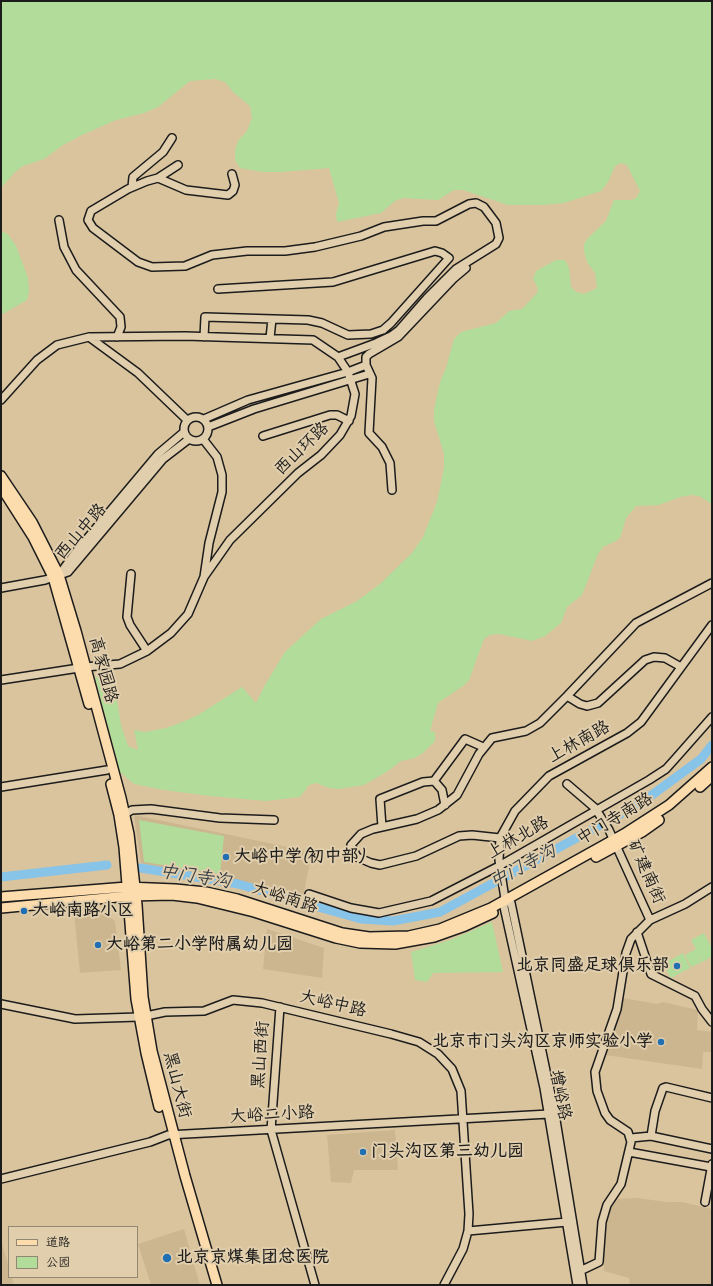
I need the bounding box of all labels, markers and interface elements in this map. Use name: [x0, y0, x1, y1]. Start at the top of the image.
street label: 西山环路: [270, 418, 334, 480]
street label: 西山中路: [51, 500, 111, 564]
street label: 高家园路: [84, 635, 122, 705]
street label: 上林南路: [544, 717, 614, 767]
street label: 中门寺南路: [573, 788, 657, 850]
street label: 上林北路: [483, 812, 553, 864]
street label: 矿建南街: [623, 837, 669, 907]
water label: 中门寺沟: [486, 841, 560, 893]
place label: 大峪中学(初中部): [234, 847, 364, 867]
marker: 大峪中学(初中部): [221, 852, 231, 862]
water label: 中门寺沟: [158, 861, 232, 893]
street label: 大峪南路: [250, 878, 320, 918]
place label: 大峪南路小区: [32, 901, 134, 921]
marker: 大峪南路小区: [19, 906, 29, 916]
place label: 大峪第二小学附属幼儿园: [106, 935, 293, 955]
marker: 大峪第二小学附属幼儿园: [93, 940, 103, 950]
place label: 北京同盛足球俱乐部: [516, 956, 669, 976]
marker: 北京同盛足球俱乐部: [672, 961, 682, 971]
street label: 大峪中路: [298, 986, 368, 1022]
street label: 黑山西街: [248, 1020, 274, 1090]
place label: 北京市门头沟区京师实验小学: [432, 1032, 653, 1052]
marker: 北京市门头沟区京师实验小学: [656, 1037, 666, 1047]
street label: 黑山大街: [159, 1050, 195, 1120]
street label: 增峪路: [545, 1068, 575, 1122]
street label: 大峪二小路: [229, 1103, 315, 1127]
place label: 门头沟区第三幼儿园: [371, 1142, 524, 1162]
marker: 门头沟区第三幼儿园: [358, 1147, 368, 1157]
legend: [8, 1226, 138, 1278]
text: 道路: [46, 1234, 70, 1250]
place label: 北京京煤集团总医院: [176, 1248, 329, 1268]
marker: 北京京煤集团总医院: [161, 1252, 173, 1264]
text: 公园: [46, 1254, 70, 1270]

